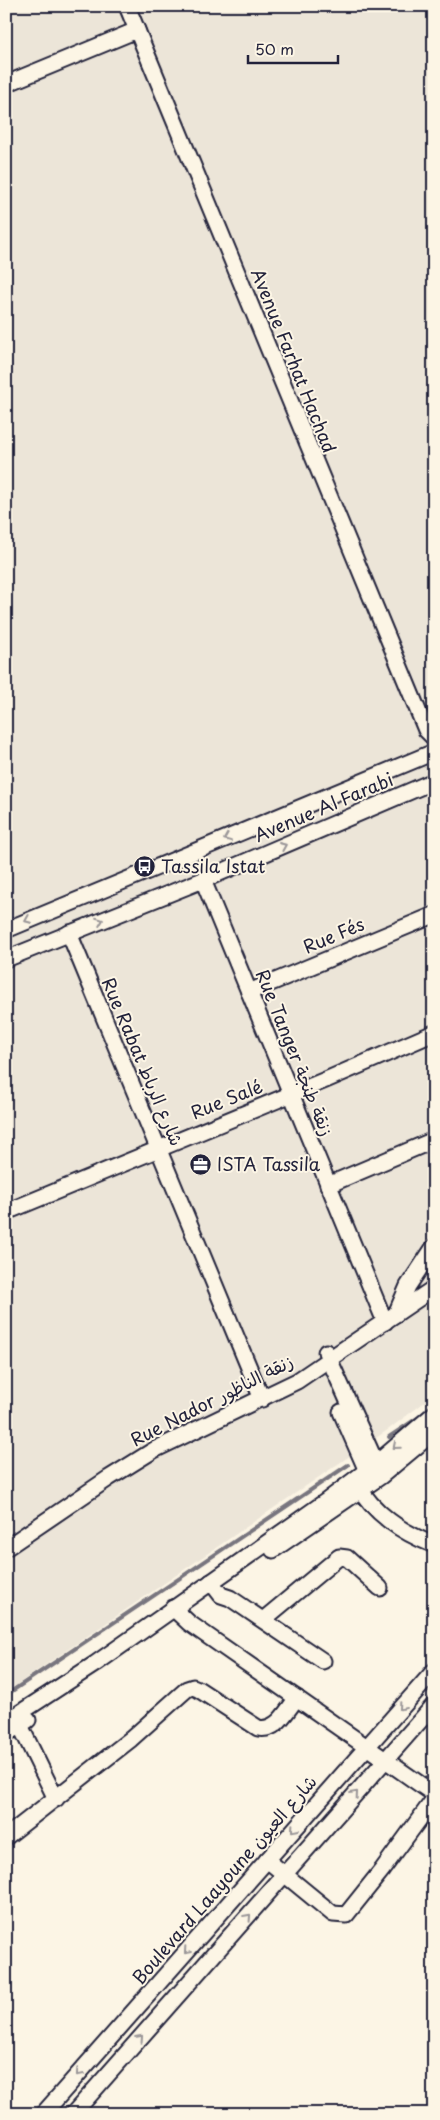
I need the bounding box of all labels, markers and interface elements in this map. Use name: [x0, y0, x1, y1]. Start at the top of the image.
scale bar: [248, 32, 338, 64]
text: 50 m: [255, 37, 294, 60]
street label: Avenue Farhat Hachad: [245, 264, 344, 457]
street label: Avenue Al Farabi: [250, 765, 397, 848]
one-way arrow: [223, 832, 232, 842]
one-way arrow: [278, 842, 287, 852]
place label: Tassila Istat: [161, 852, 266, 879]
bus stop icon: Tassila Istat: [133, 855, 157, 879]
street label: Rue Fés: [299, 910, 368, 960]
one-way arrow: [25, 915, 33, 925]
one-way arrow: [95, 917, 104, 927]
street label: Rue Tanger زنقة طنجة: [250, 965, 341, 1140]
street label: Rue Rabat شارع الرباط: [96, 973, 191, 1150]
street label: Rue Salé: [186, 1072, 266, 1125]
place label: ISTA Tassila: [217, 1150, 321, 1177]
office icon: ISTA Tassila: [189, 1153, 213, 1177]
street label: Rue Nador زنقة الناظور: [125, 1347, 297, 1452]
one-way arrow: [393, 1440, 402, 1449]
one-way arrow: [398, 1702, 407, 1711]
street label: Boulevard Laayoune شارع العيون: [125, 1768, 322, 1990]
one-way arrow: [350, 1791, 359, 1800]
one-way arrow: [291, 1824, 300, 1833]
one-way arrow: [242, 1913, 251, 1922]
one-way arrow: [183, 1946, 192, 1955]
one-way arrow: [134, 2035, 143, 2044]
one-way arrow: [76, 2068, 85, 2077]

